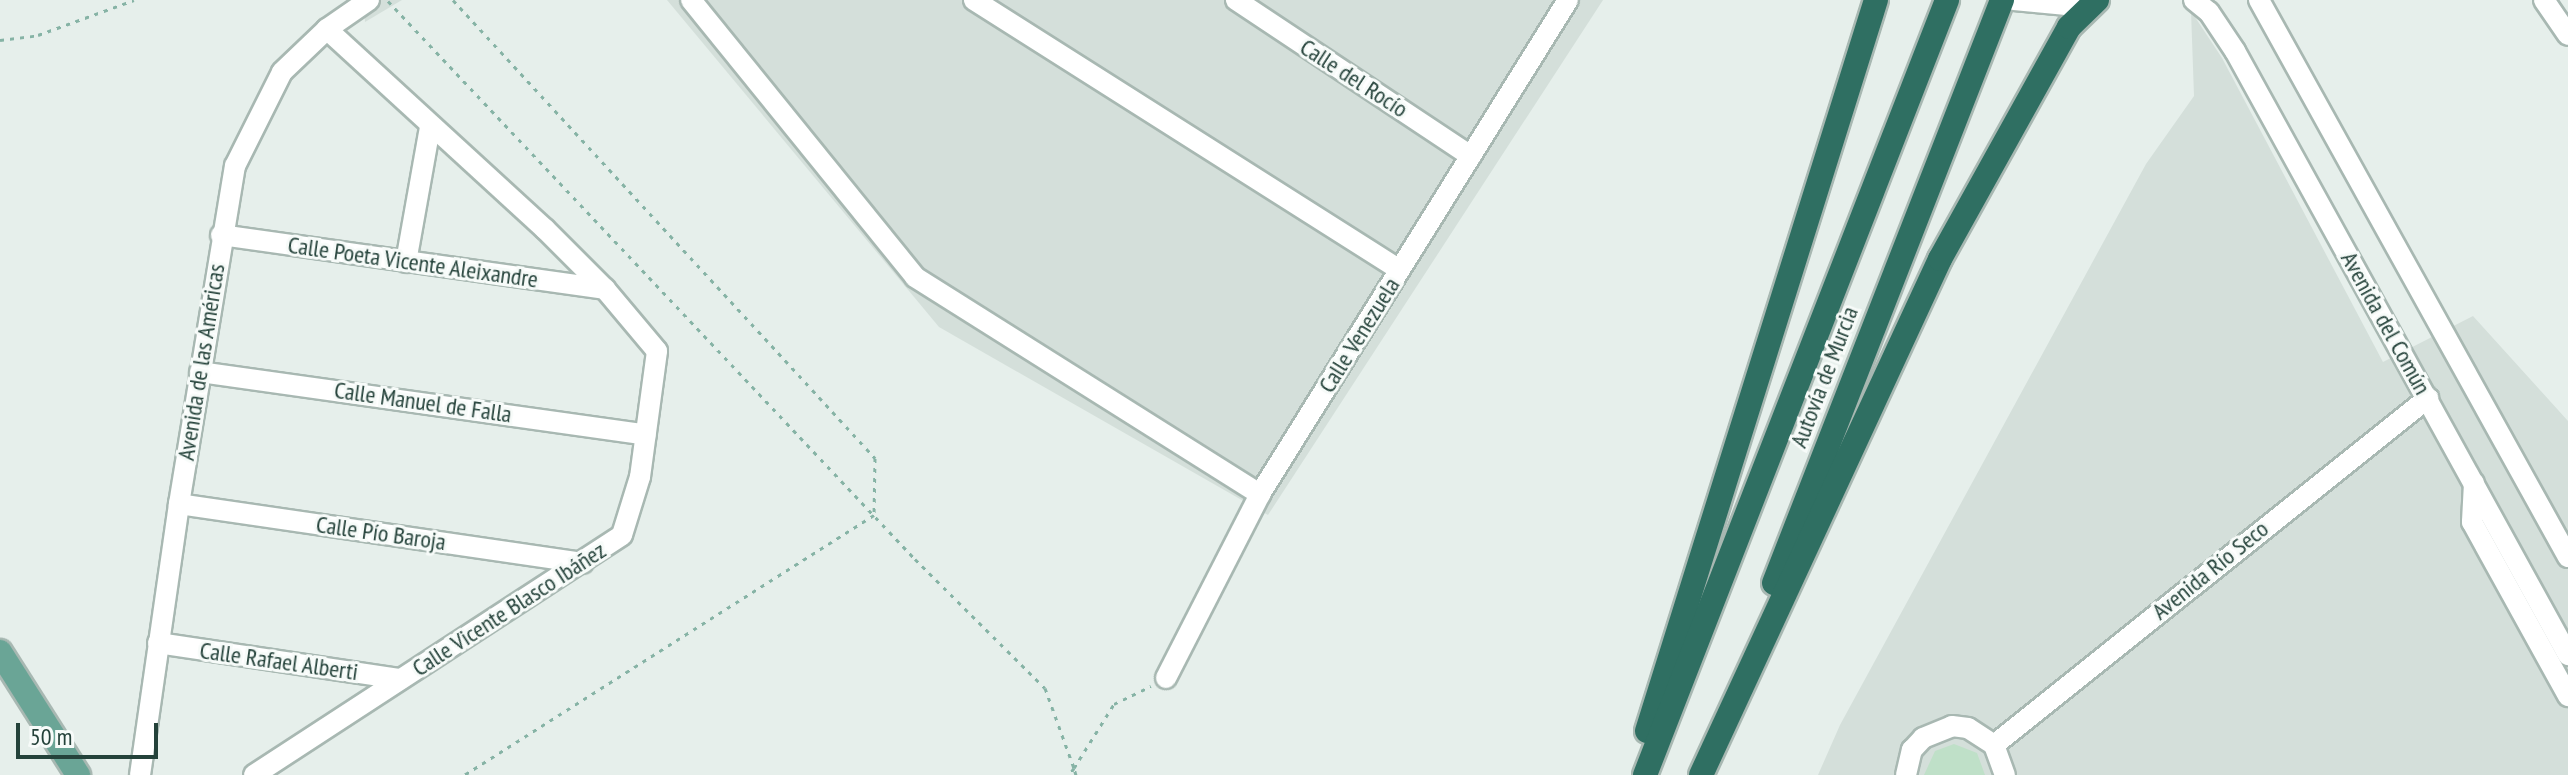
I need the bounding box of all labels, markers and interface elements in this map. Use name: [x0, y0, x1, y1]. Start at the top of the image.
street label: Calle del Rocío: [1295, 33, 1413, 123]
street label: Calle Poeta Vicente Aleixandre: [286, 230, 540, 294]
street label: Avenida del Común: [2335, 247, 2437, 399]
street label: Avenida de las Américas: [171, 261, 231, 463]
street label: Calle Venezuela: [1312, 272, 1406, 398]
street label: Autovía de Murcia: [1784, 303, 1864, 451]
street label: Calle Manuel de Falla: [333, 375, 513, 429]
street label: Calle Pío Baroja: [314, 510, 448, 556]
street label: Avenida Río Seco: [2146, 514, 2274, 626]
street label: Calle Vicente Blasco Ibáñez: [407, 536, 611, 682]
street label: Calle Rafael Alberti: [198, 636, 360, 686]
scale bar: [20, 707, 162, 757]
text: 50 m: [30, 721, 72, 752]

